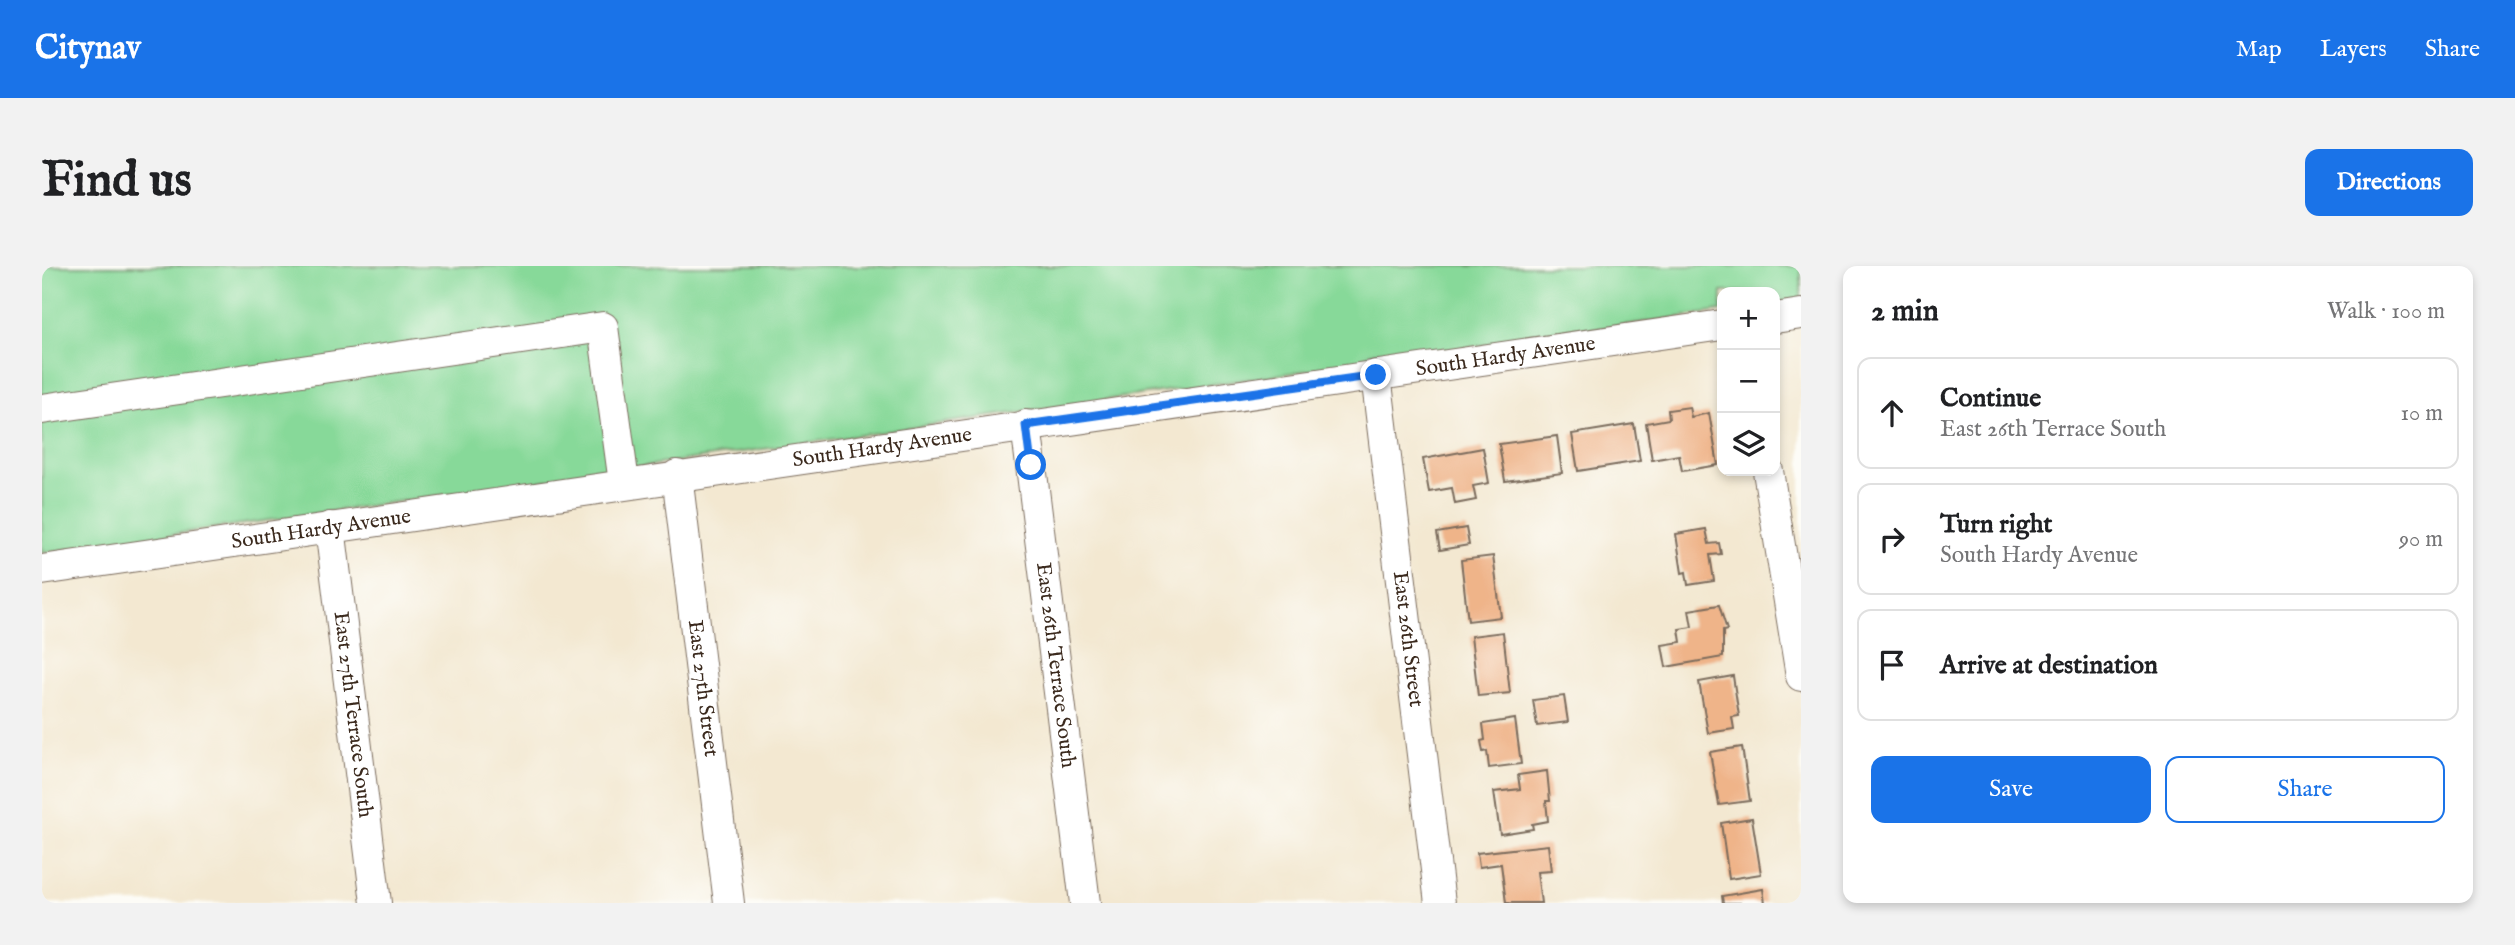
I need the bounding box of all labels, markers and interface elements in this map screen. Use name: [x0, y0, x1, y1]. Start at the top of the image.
text: Citynav: [35, 28, 141, 70]
text: Map: [2236, 34, 2282, 65]
text: Layers: [2320, 34, 2387, 65]
text: Share: [2425, 34, 2480, 65]
button: Directions: [2305, 149, 2473, 216]
text: Find us: [42, 151, 192, 213]
map controls: [1717, 287, 1780, 476]
button: +: [1717, 287, 1780, 350]
text: 2 min: [1871, 293, 1939, 331]
text: Walk · 100 m: [2327, 297, 2445, 326]
street label: South Hardy Avenue: [1414, 330, 1597, 383]
button: −: [1717, 350, 1780, 413]
route end: [1360, 359, 1391, 390]
text: Continue: [1940, 382, 2041, 415]
icon: ahead: [1873, 394, 1911, 432]
text: 10 m: [2400, 399, 2443, 428]
button: layers: [1717, 413, 1780, 476]
text: East 26th Terrace South: [1940, 415, 2166, 444]
street label: South Hardy Avenue: [791, 421, 974, 474]
route start: [1015, 449, 1046, 480]
street label: South Hardy Avenue: [230, 503, 413, 556]
text: Turn right: [1940, 508, 2053, 541]
icon: right: [1873, 520, 1911, 558]
text: 90 m: [2399, 525, 2443, 554]
text: South Hardy Avenue: [1940, 541, 2138, 570]
street label: East 26th Terrace South: [1030, 561, 1082, 769]
street label: East 26th Street: [1386, 570, 1430, 709]
street label: East 27th Terrace South: [327, 610, 379, 819]
street label: East 27th Street: [681, 619, 725, 758]
icon: arrive: [1873, 646, 1911, 684]
text: Arrive at destination: [1940, 649, 2158, 682]
button: Save: [1871, 756, 2151, 823]
button: Share: [2165, 756, 2445, 823]

